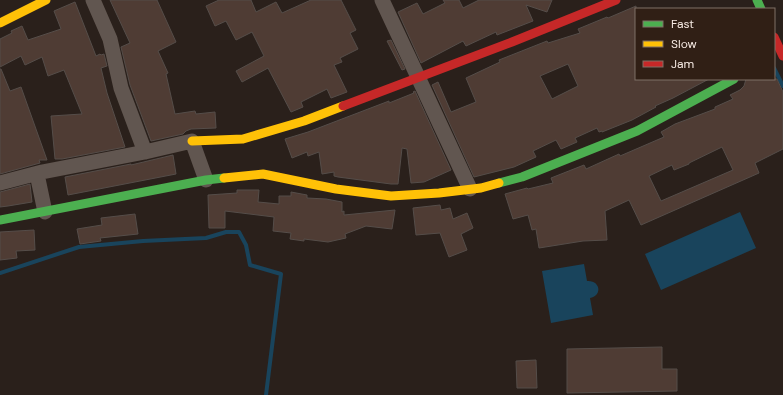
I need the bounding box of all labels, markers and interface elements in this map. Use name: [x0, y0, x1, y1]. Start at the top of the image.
legend: [635, 8, 775, 80]
text: Fast: [671, 16, 694, 32]
text: Slow: [671, 36, 697, 52]
text: Jam: [671, 56, 694, 72]

